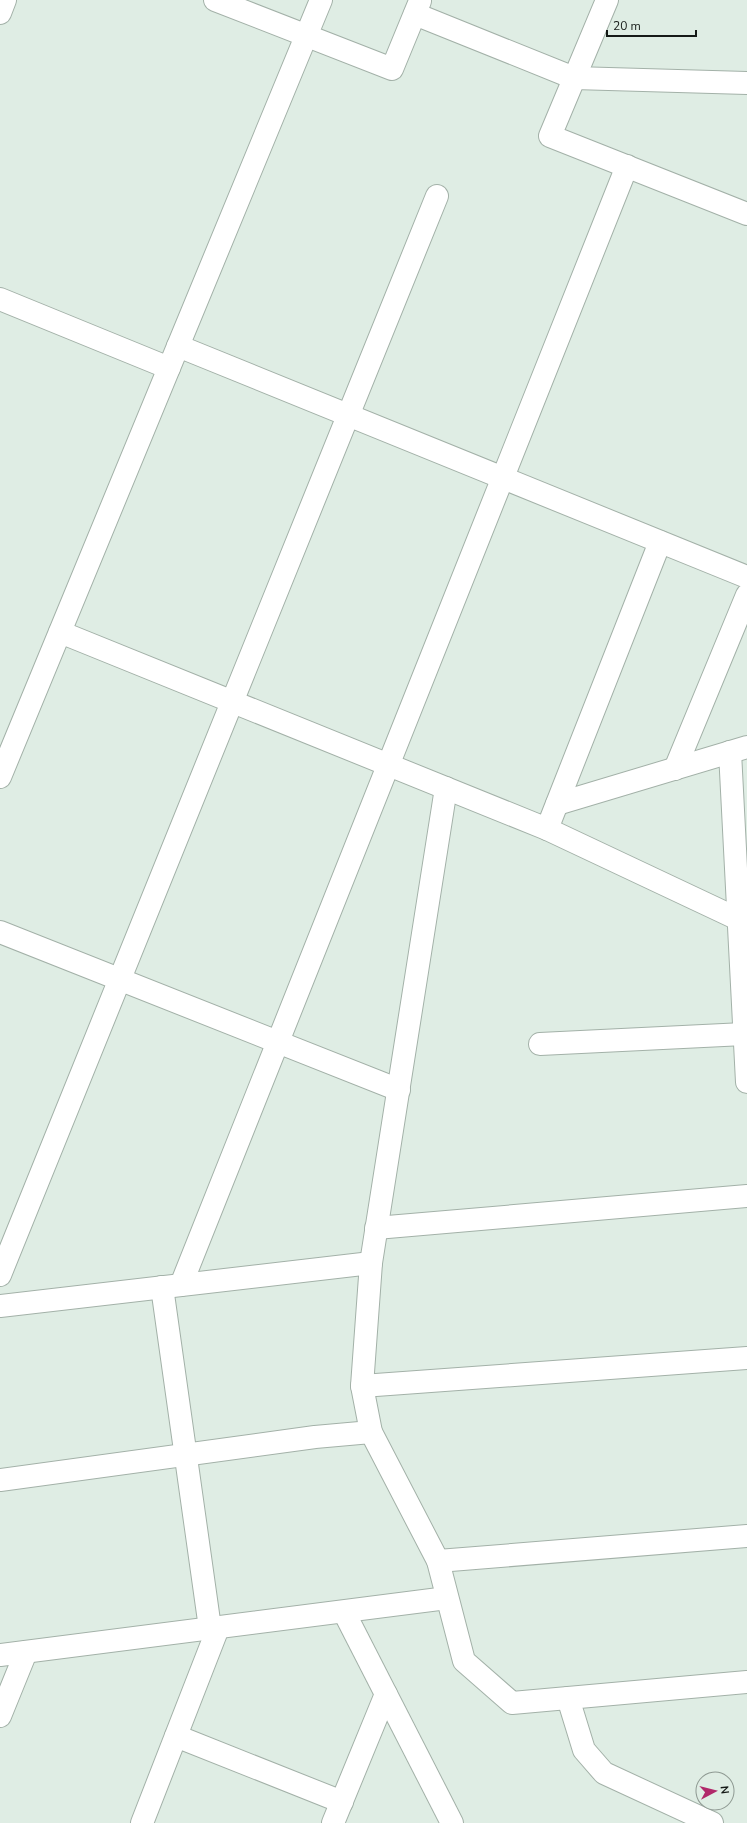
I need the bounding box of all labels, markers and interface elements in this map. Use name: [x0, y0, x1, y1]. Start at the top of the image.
scale bar: [607, 12, 696, 38]
text: 20 m: [613, 18, 641, 34]
north arrow: [695, 1771, 735, 1811]
text: N: [716, 1785, 732, 1795]

